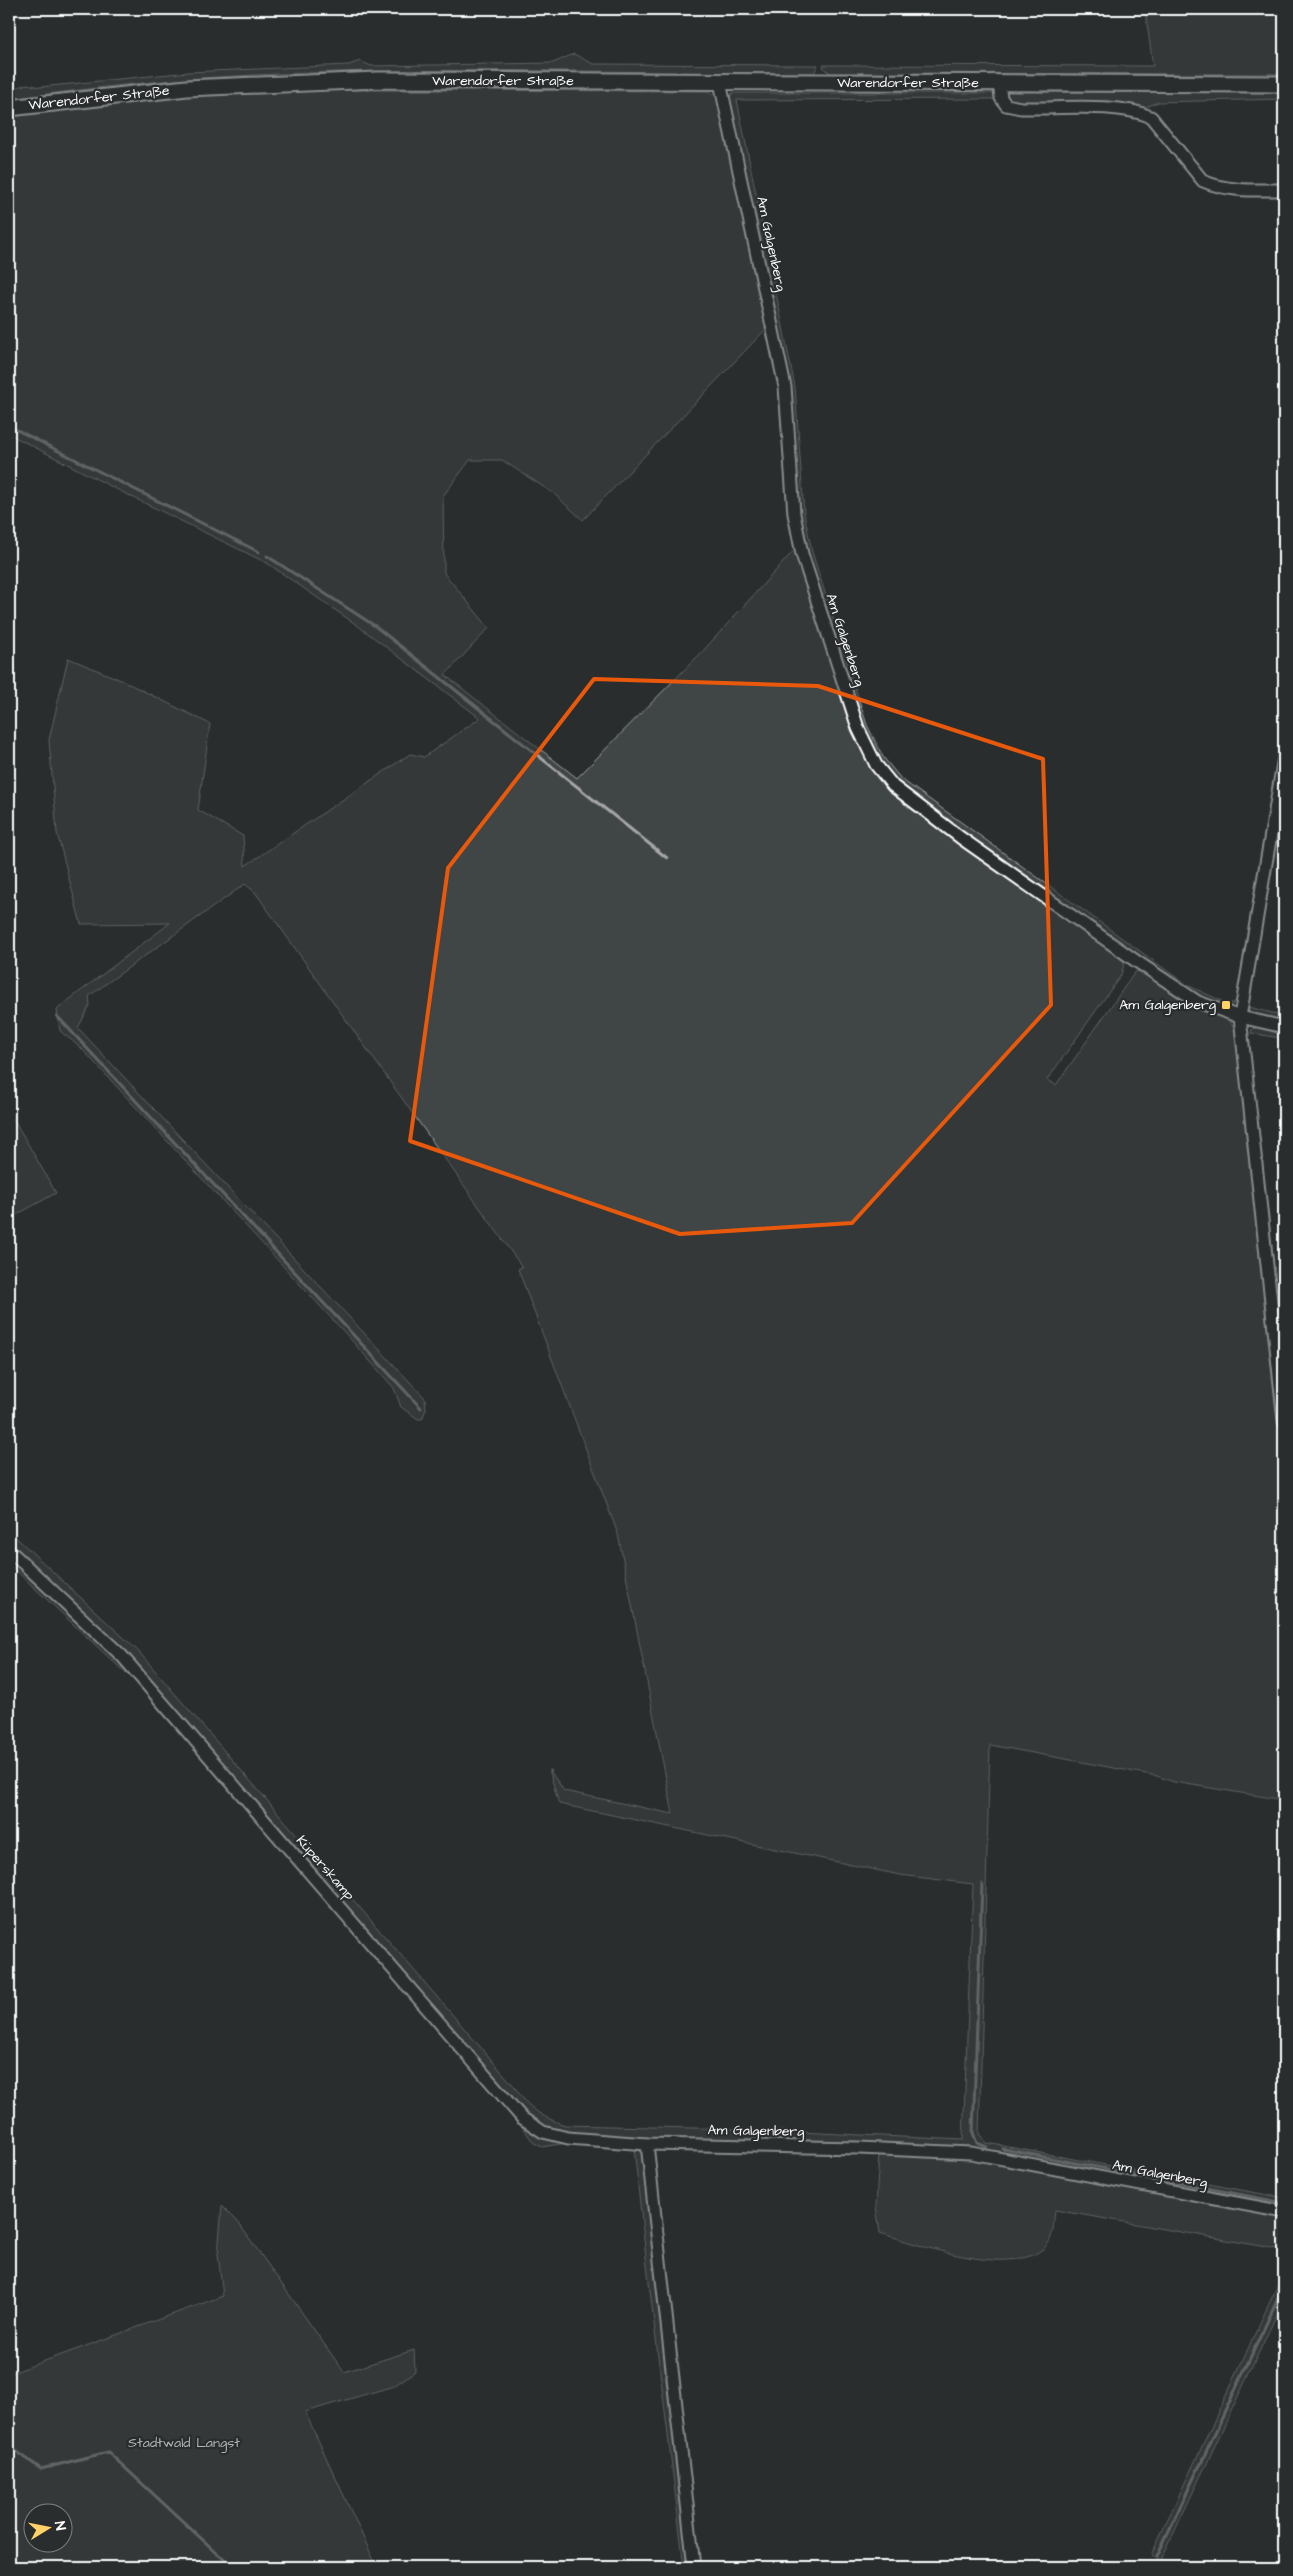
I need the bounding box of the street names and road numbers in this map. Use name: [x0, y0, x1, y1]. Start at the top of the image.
street label: Warendorfer Straße: [432, 71, 574, 91]
street label: Warendorfer Straße: [837, 73, 979, 93]
street label: Warendorfer Straße: [28, 81, 171, 115]
street label: Am Galgenberg: [751, 195, 791, 293]
street label: Am Galgenberg: [821, 591, 869, 689]
street label: Küperskamp: [291, 1831, 359, 1905]
street label: Am Galgenberg: [707, 2120, 805, 2142]
street label: Am Galgenberg: [1111, 2155, 1209, 2193]

